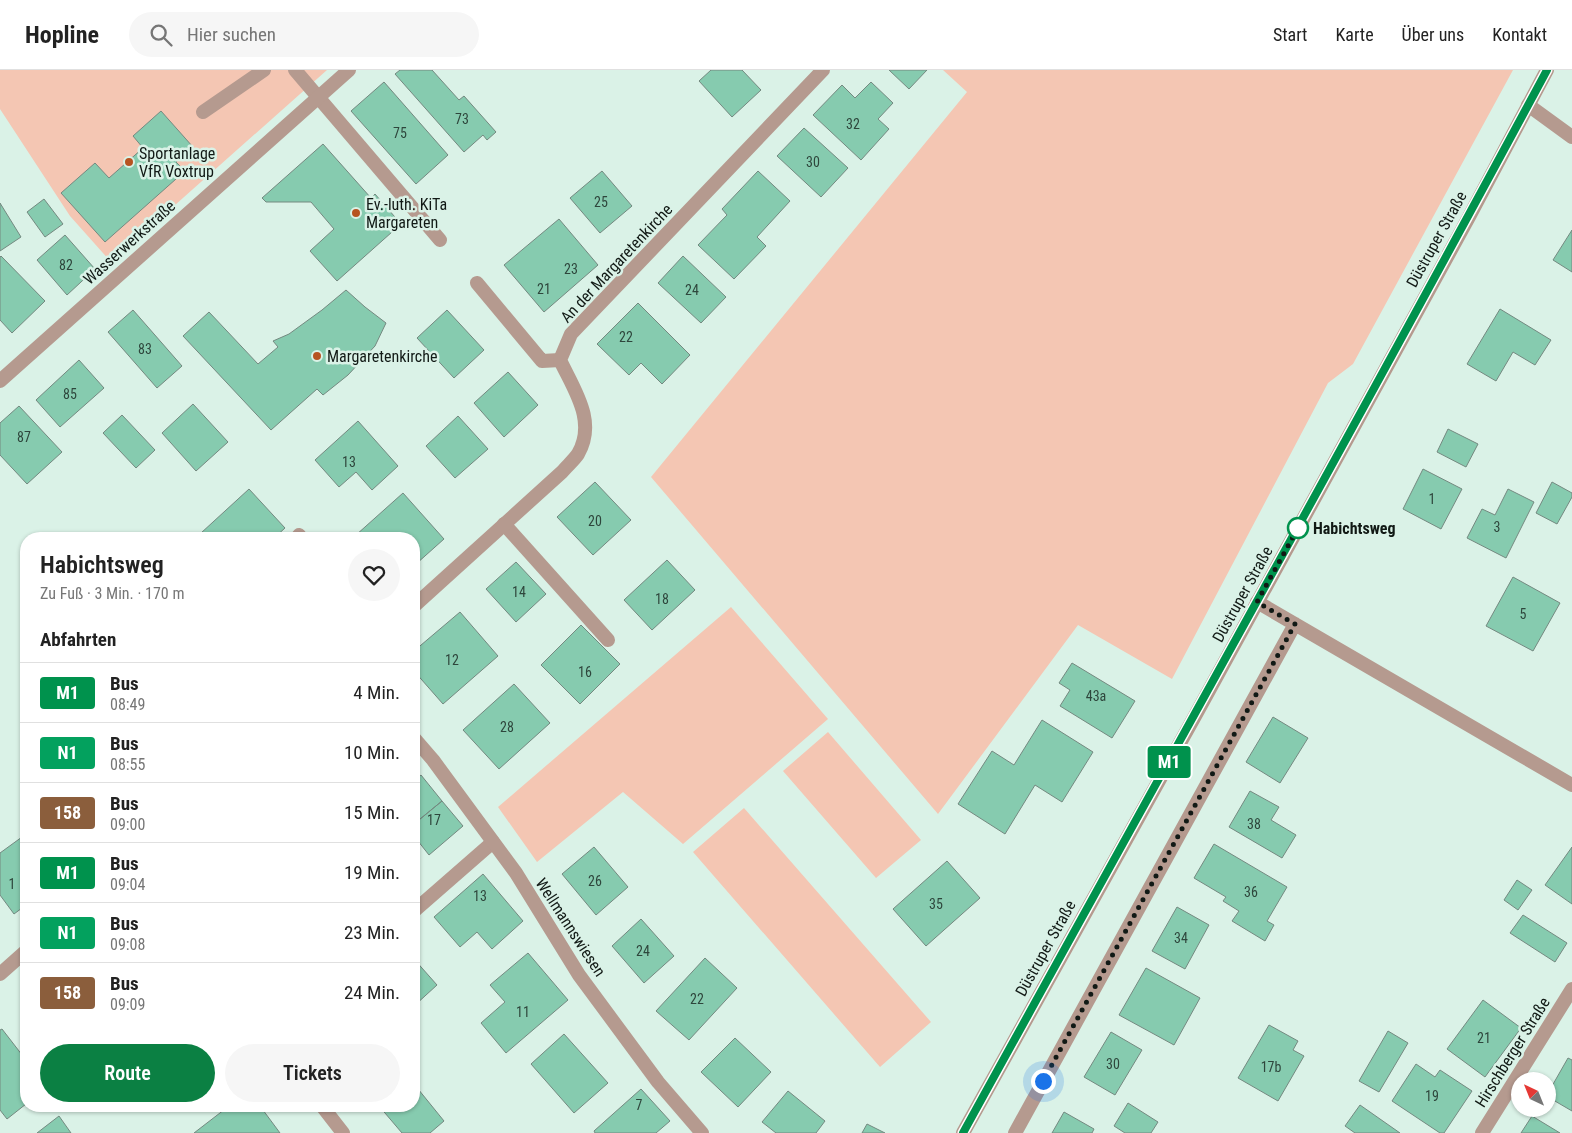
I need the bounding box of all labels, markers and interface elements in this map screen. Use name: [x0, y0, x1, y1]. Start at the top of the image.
search box: [129, 12, 479, 57]
text: Hopline: [25, 21, 99, 49]
icon: search: [147, 21, 175, 49]
text: Hier suchen: [187, 23, 276, 46]
text: Start: [1273, 24, 1307, 45]
text: Karte: [1335, 24, 1374, 45]
text: Über uns: [1402, 24, 1464, 45]
text: Kontakt: [1492, 24, 1547, 45]
house number: 73: [455, 111, 469, 127]
house number: 32: [846, 116, 860, 132]
house number: 75: [393, 125, 407, 141]
place label: Sportanlage VfR Voxtrup: [139, 144, 215, 181]
house number: 30: [806, 154, 820, 170]
marker: Sportanlage VfR Voxtrup: [123, 156, 135, 168]
street label: Düstruper Straße: [1402, 188, 1471, 290]
house number: 25: [594, 194, 608, 210]
place label: Ev.-luth. KiTa Margareten: [366, 195, 447, 232]
street label: Wasserwerkstraße: [80, 196, 179, 289]
street label: An der Margaretenkirche: [557, 200, 676, 327]
marker: Ev.-luth. KiTa Margareten: [350, 207, 362, 219]
house number: 82: [59, 257, 73, 273]
house number: 23: [564, 261, 578, 277]
house number: 21: [537, 281, 551, 297]
house number: 24: [685, 282, 699, 298]
house number: 22: [619, 329, 633, 345]
house number: 83: [138, 341, 152, 357]
place label: Margaretenkirche: [327, 347, 437, 366]
marker: Margaretenkirche: [311, 350, 323, 362]
house number: 85: [63, 386, 77, 402]
house number: 87: [17, 429, 31, 445]
house number: 13: [342, 454, 356, 470]
house number: 1: [1429, 491, 1435, 507]
house number: 20: [588, 513, 602, 529]
marker: Habichtsweg: [1287, 517, 1309, 539]
place label: Habichtsweg: [1313, 519, 1396, 538]
house number: 3: [1494, 519, 1500, 535]
street label: Düstruper Straße: [1208, 543, 1277, 645]
button: heart: [348, 549, 400, 601]
text: Habichtsweg: [40, 551, 164, 579]
text: Zu Fuß · 3 Min. · 170 m: [40, 584, 184, 603]
house number: 14: [512, 584, 526, 600]
house number: 18: [655, 591, 669, 607]
house number: 5: [1520, 606, 1527, 622]
text: Abfahrten: [40, 628, 116, 651]
house number: 12: [445, 652, 459, 668]
house number: 16: [578, 664, 592, 680]
text: Bus: [110, 672, 139, 695]
text: 4 Min.: [353, 681, 400, 704]
text: M1: [56, 682, 79, 703]
house number: 43a: [1086, 688, 1106, 704]
text: 08:49: [110, 695, 145, 714]
house number: 28: [500, 719, 514, 735]
text: Bus: [110, 732, 139, 755]
text: 10 Min.: [344, 741, 400, 764]
text: N1: [57, 742, 78, 763]
line badge: M1: [1146, 746, 1192, 778]
text: M1: [1158, 751, 1180, 772]
text: 08:55: [110, 755, 145, 774]
text: Bus: [110, 792, 139, 815]
text: 15 Min.: [344, 801, 400, 824]
text: 158: [54, 802, 81, 823]
house number: 17: [427, 812, 441, 828]
text: 09:00: [110, 815, 145, 834]
house number: 38: [1247, 816, 1261, 832]
text: Bus: [110, 852, 139, 875]
text: 19 Min.: [344, 861, 400, 884]
text: M1: [56, 862, 79, 883]
house number: 26: [588, 873, 602, 889]
text: 09:04: [110, 875, 145, 894]
street label: Wellmannswiesen: [532, 875, 609, 980]
house number: 1: [9, 876, 15, 892]
house number: 36: [1244, 884, 1258, 900]
house number: 13: [473, 888, 487, 904]
house number: 35: [929, 896, 943, 912]
street label: Düstruper Straße: [1011, 897, 1080, 999]
text: Bus: [110, 912, 139, 935]
text: 23 Min.: [344, 921, 400, 944]
text: N1: [57, 922, 78, 943]
house number: 34: [1174, 930, 1188, 946]
text: 09:08: [110, 935, 145, 954]
house number: 24: [636, 943, 650, 959]
text: Bus: [110, 972, 139, 995]
text: 24 Min.: [344, 981, 400, 1004]
text: 158: [54, 982, 81, 1003]
house number: 22: [690, 991, 704, 1007]
street label: Hirschberger Straße: [1471, 994, 1554, 1111]
text: 09:09: [110, 995, 145, 1014]
house number: 11: [516, 1004, 530, 1020]
house number: 21: [1477, 1030, 1491, 1046]
button: Route: [40, 1044, 215, 1102]
button: Tickets: [225, 1044, 400, 1102]
house number: 30: [1106, 1056, 1120, 1072]
house number: 17b: [1261, 1059, 1281, 1075]
your location: [1031, 1069, 1056, 1094]
north arrow: [1511, 1072, 1556, 1118]
map controls: [1511, 1072, 1556, 1117]
house number: 19: [1425, 1088, 1439, 1104]
house number: 7: [636, 1097, 643, 1113]

